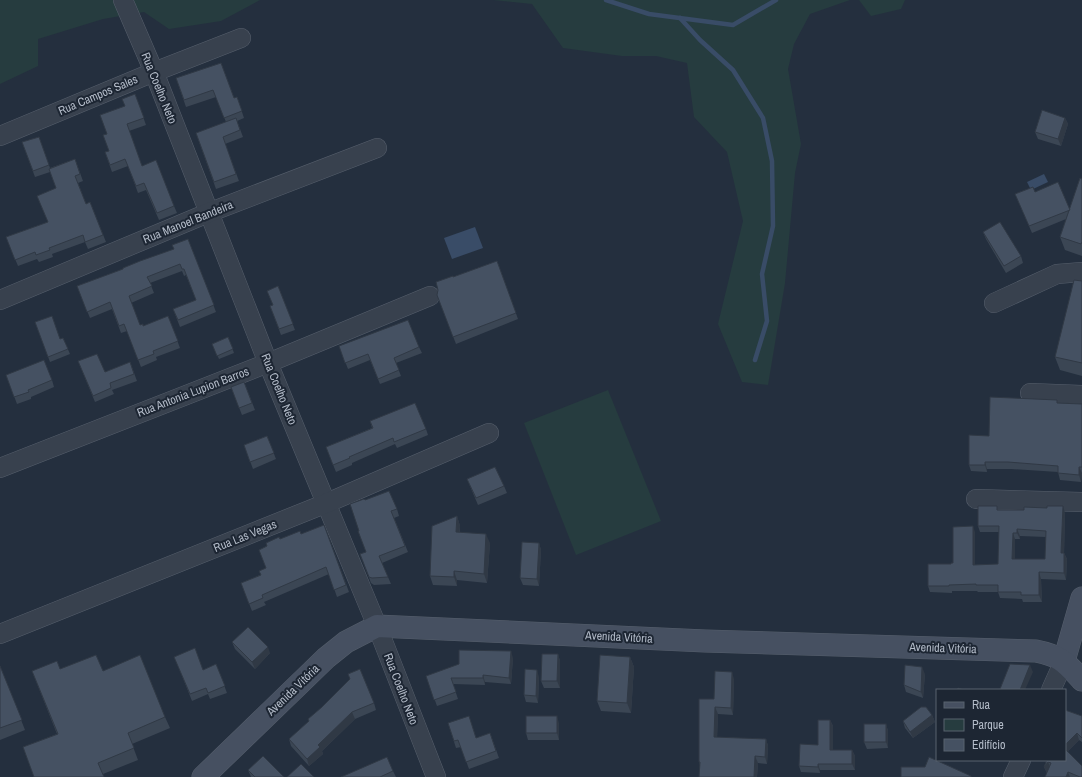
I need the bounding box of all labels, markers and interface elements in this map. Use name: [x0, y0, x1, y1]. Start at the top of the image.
street label: Rua Coelho Neto: [137, 50, 181, 126]
street label: Rua Campos Sales: [56, 71, 140, 119]
street label: Rua Manoel Bandeira: [141, 196, 236, 247]
street label: Rua Coelho Neto: [257, 351, 301, 427]
street label: Rua Antonia Lupion Barros: [135, 363, 251, 421]
street label: Rua Las Vegas: [211, 516, 279, 556]
street label: Avenida Vitória: [584, 627, 654, 647]
street label: Avenida Vitória: [908, 639, 978, 657]
street label: Rua Coelho Neto: [380, 651, 422, 727]
street label: Avenida Vitória: [262, 660, 323, 720]
legend: [936, 689, 1066, 761]
text: Rua: [972, 697, 991, 713]
text: Parque: [972, 717, 1004, 733]
text: Edifício: [972, 737, 1005, 753]

